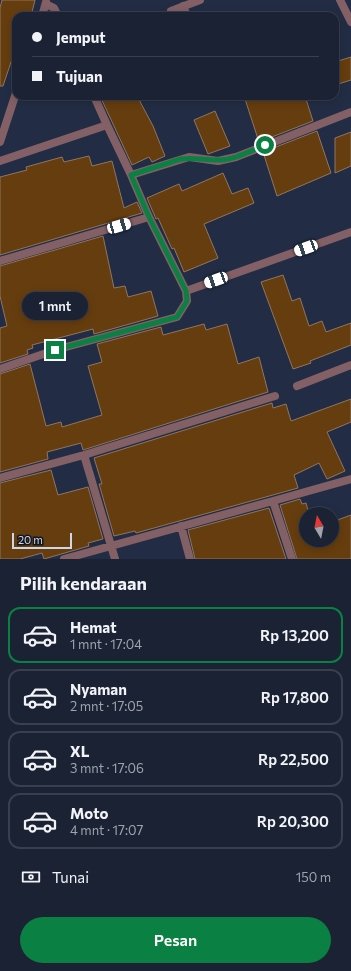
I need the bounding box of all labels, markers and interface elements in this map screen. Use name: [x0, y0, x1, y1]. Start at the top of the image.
text: Jemput: [56, 28, 106, 46]
text: Tujuan: [56, 67, 103, 85]
route start: [256, 136, 274, 154]
car: [106, 217, 132, 235]
car: [293, 238, 319, 258]
car: [203, 270, 229, 290]
callout: 1 mnt: [22, 292, 88, 320]
text: 1 mnt: [39, 298, 71, 314]
route end: [46, 341, 64, 359]
north arrow: [299, 507, 339, 547]
map controls: [299, 507, 339, 547]
scale bar: [12, 531, 72, 550]
text: 20 m: [18, 533, 43, 546]
text: Pilih kendaraan: [20, 572, 147, 594]
icon: car: [22, 617, 58, 653]
text: Hemat: [70, 618, 116, 636]
text: Rp 13,200: [260, 626, 329, 644]
text: 1 mnt · 17:04: [70, 636, 142, 652]
icon: car: [22, 679, 58, 715]
text: Nyaman: [70, 680, 127, 698]
text: Rp 17,800: [261, 688, 329, 706]
text: 2 mnt · 17:05: [70, 698, 143, 714]
icon: car: [22, 741, 58, 777]
text: XL: [70, 742, 89, 760]
text: Rp 22,500: [258, 750, 329, 768]
text: 3 mnt · 17:06: [70, 760, 144, 776]
icon: car: [22, 803, 58, 839]
text: Moto: [70, 804, 109, 822]
text: Rp 20,300: [257, 812, 329, 830]
text: 4 mnt · 17:07: [70, 822, 143, 838]
icon: cash: [20, 866, 42, 888]
text: Tunai: [52, 868, 89, 886]
text: 150 m: [296, 869, 331, 885]
button: Pesan: [20, 917, 331, 963]

